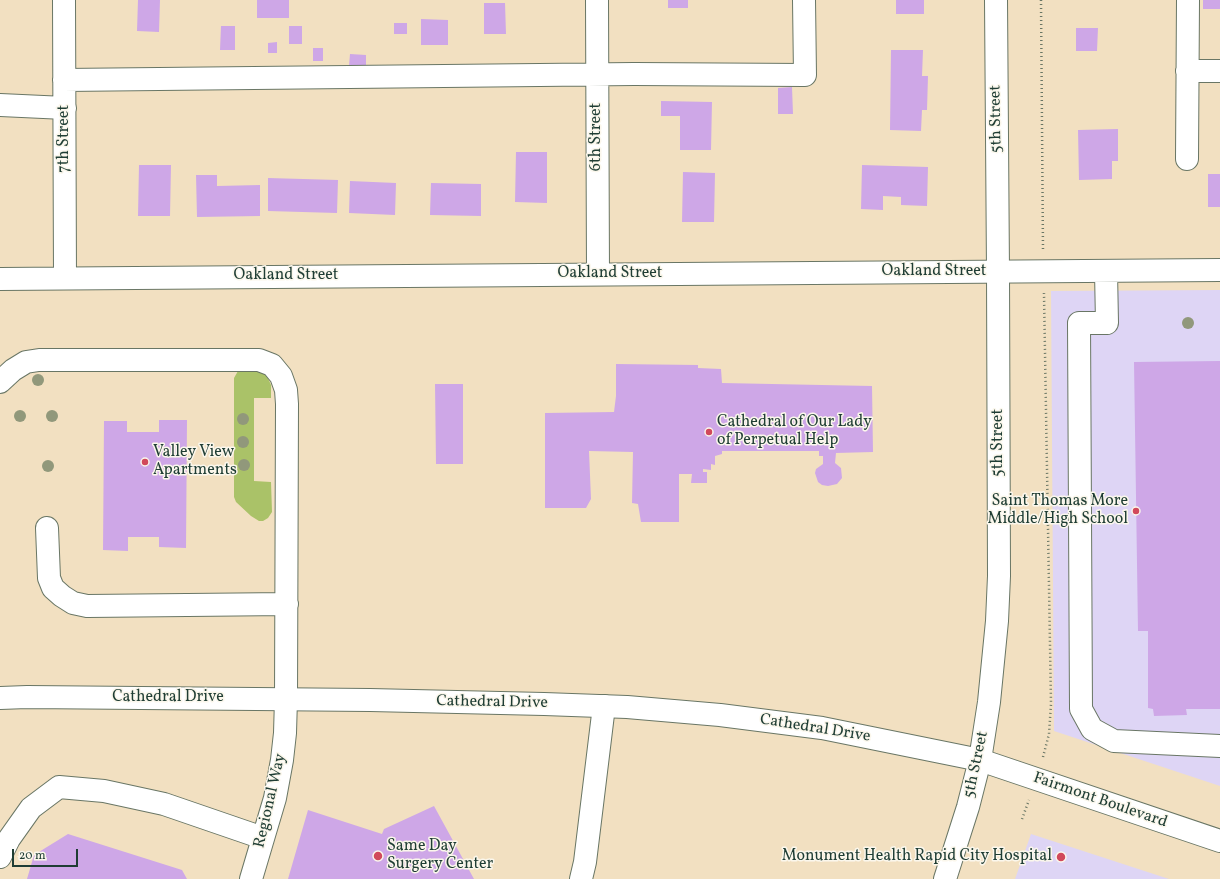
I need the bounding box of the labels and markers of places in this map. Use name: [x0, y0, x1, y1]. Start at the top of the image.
place label: Cathedral of Our Lady of Perpetual Help: [717, 413, 872, 451]
marker: Cathedral of Our Lady of Perpetual Help: [704, 427, 714, 437]
place label: Valley View Apartments: [153, 443, 237, 481]
marker: Valley View Apartments: [140, 457, 150, 467]
place label: Saint Thomas More Middle/High School: [987, 492, 1128, 530]
marker: Saint Thomas More Middle/High School: [1131, 506, 1141, 516]
place label: Same Day Surgery Center: [387, 837, 493, 875]
place label: Monument Health Rapid City Hospital: [782, 847, 1052, 867]
marker: Same Day Surgery Center: [372, 850, 384, 862]
marker: Monument Health Rapid City Hospital: [1055, 851, 1067, 863]

